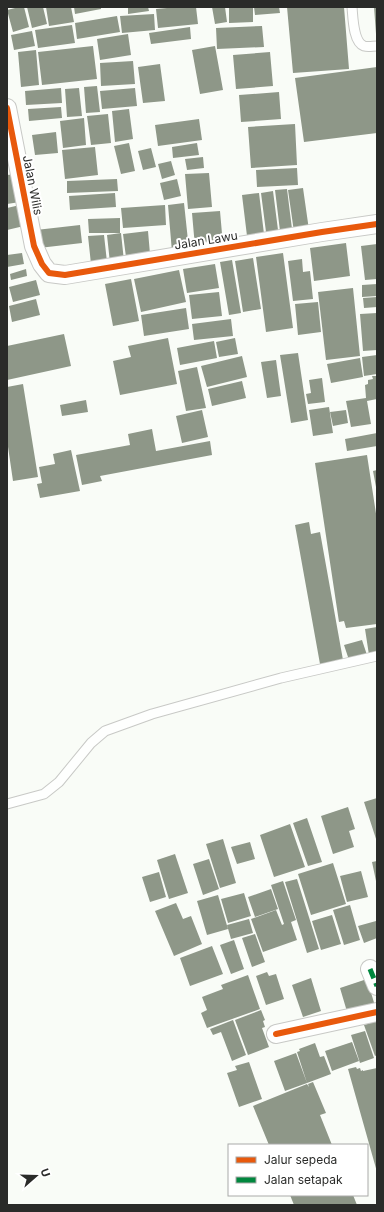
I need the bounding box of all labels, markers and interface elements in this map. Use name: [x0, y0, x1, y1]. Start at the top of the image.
street label: Jalan Wilis: [20, 154, 46, 216]
street label: Jalan Lawu: [173, 228, 239, 252]
legend: [228, 1144, 368, 1196]
text: Jalur sepeda: [264, 1152, 337, 1167]
north arrow: [16, 1156, 56, 1196]
text: U: [37, 1166, 53, 1179]
text: Jalan setapak: [264, 1172, 343, 1187]

